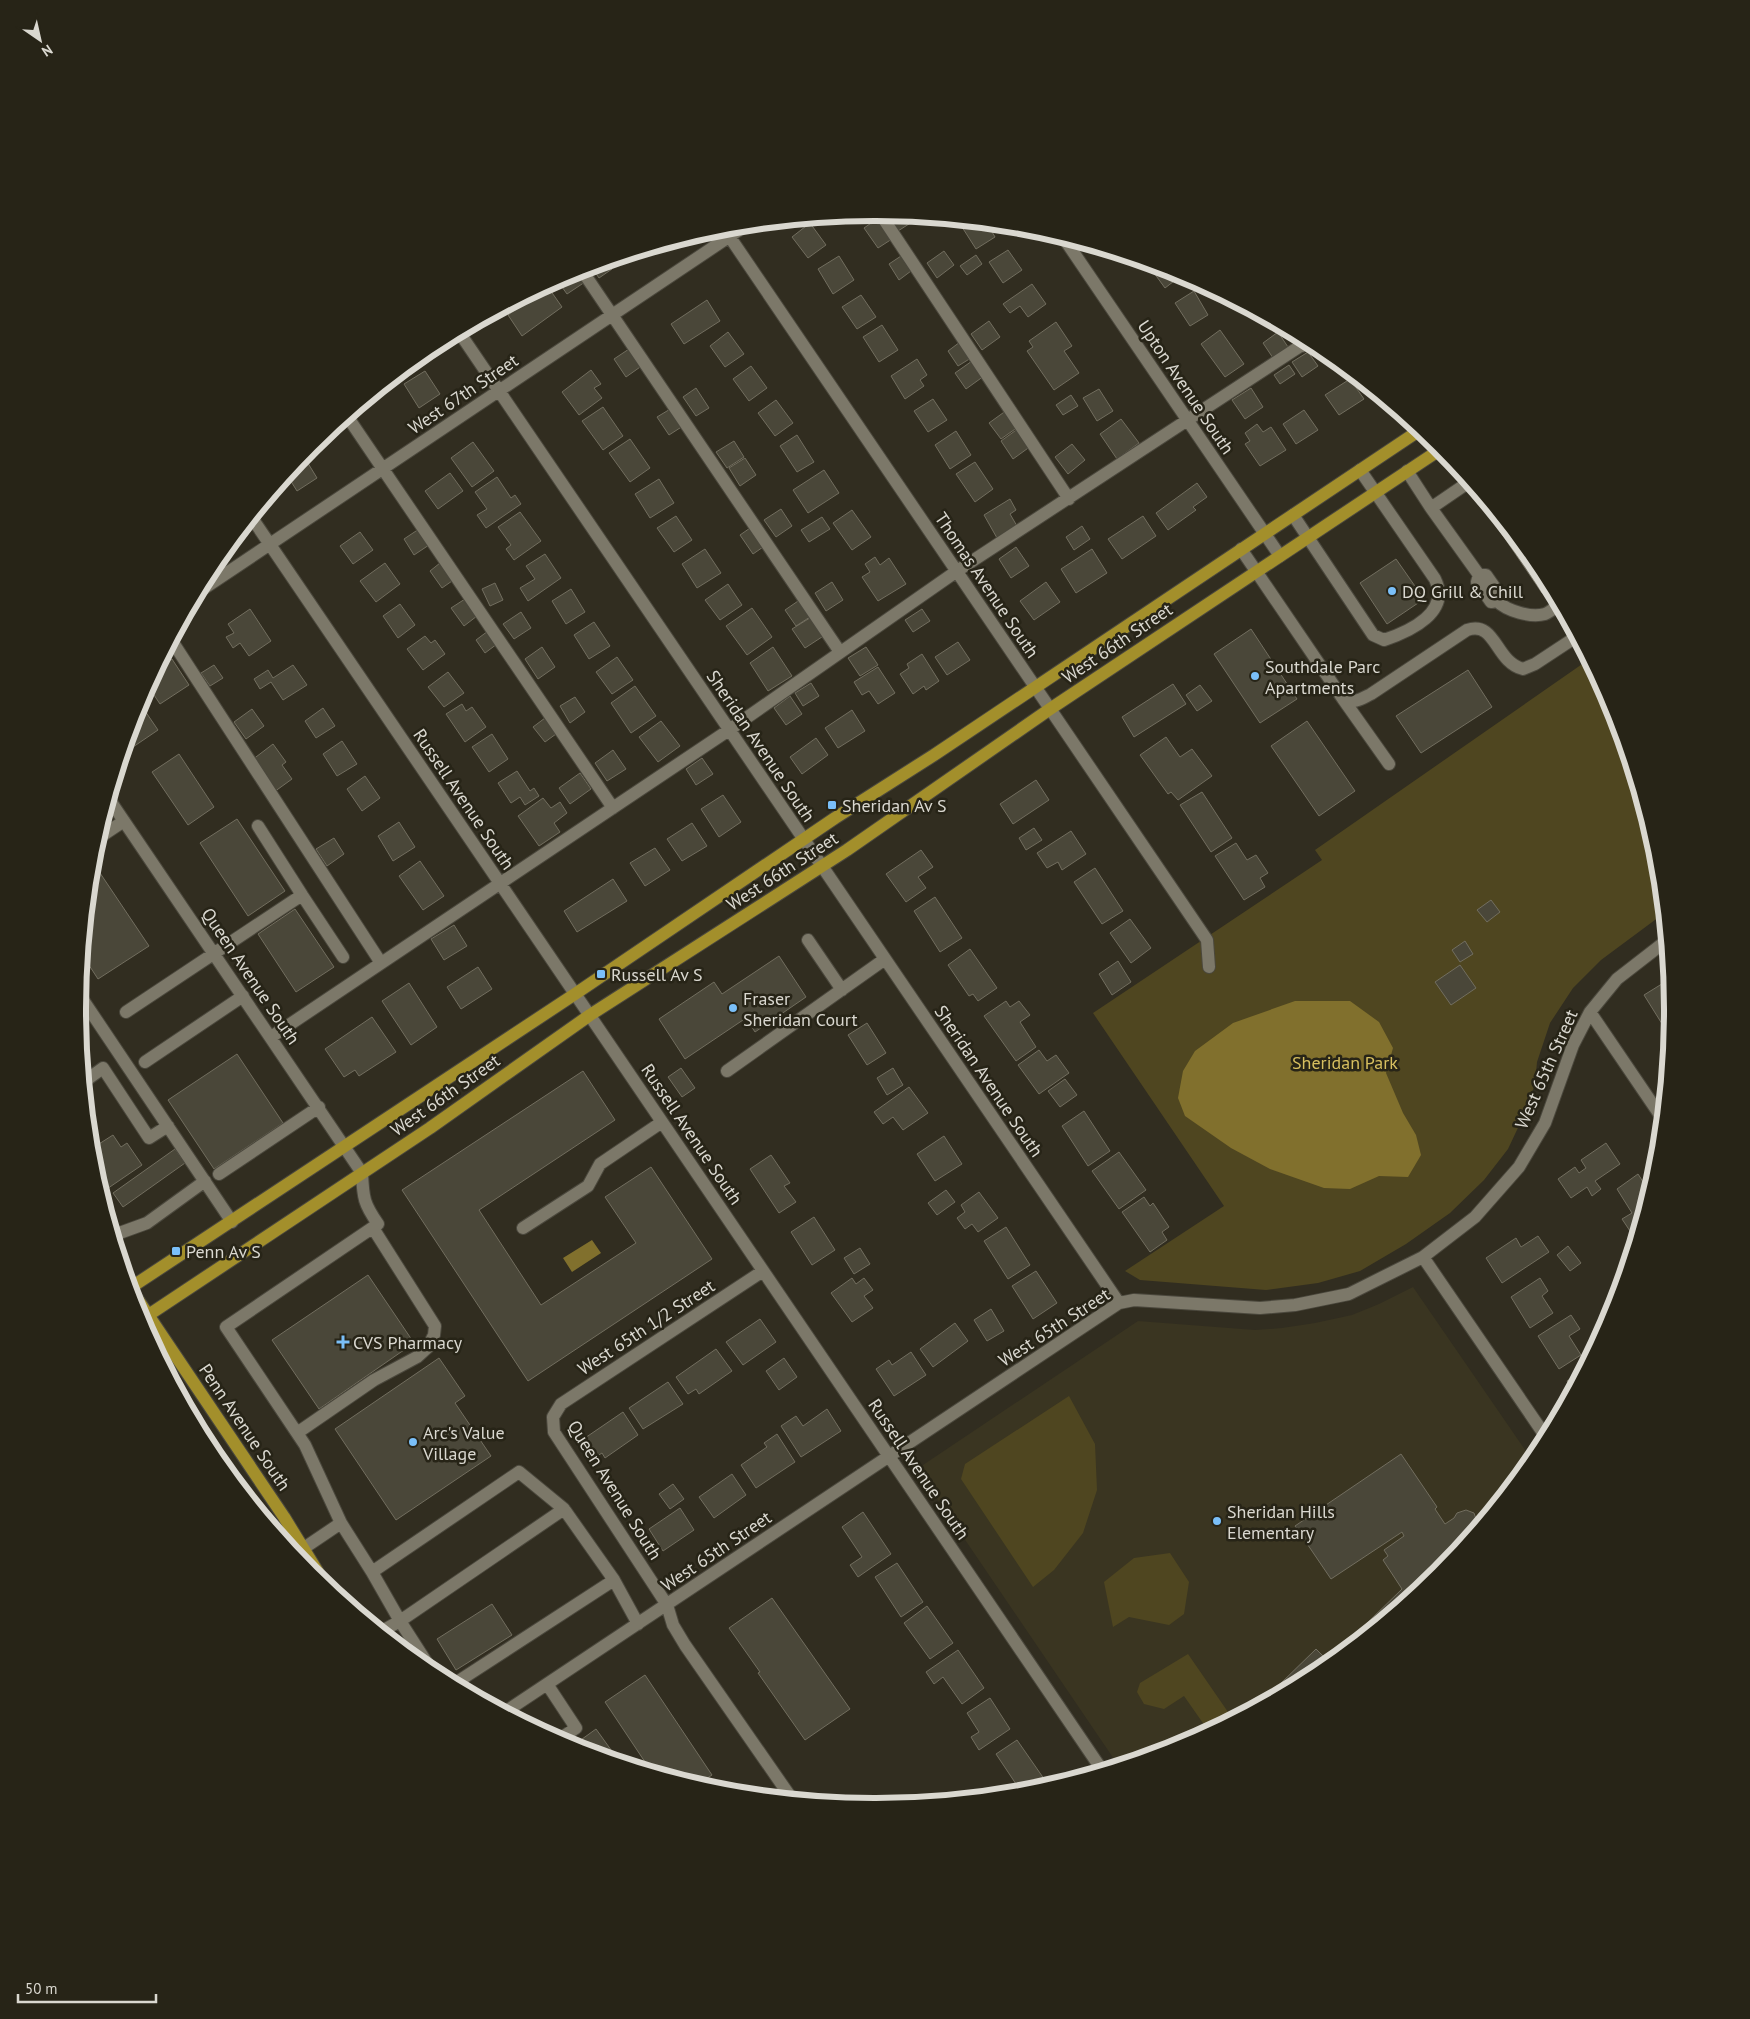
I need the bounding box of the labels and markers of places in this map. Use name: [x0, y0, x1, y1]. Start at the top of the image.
place label: DQ Grill & Chill: [1402, 580, 1524, 603]
marker: DQ Grill & Chill: [1386, 585, 1398, 597]
place label: Southdale Parc Apartments: [1265, 655, 1380, 699]
marker: Southdale Parc Apartments: [1249, 670, 1261, 682]
place label: Sheridan Av S: [842, 794, 946, 817]
marker: Sheridan Av S: [826, 799, 838, 811]
place label: Russell Av S: [611, 963, 703, 986]
marker: Russell Av S: [595, 968, 607, 980]
place label: Fraser Sheridan Court: [743, 987, 858, 1031]
marker: Fraser Sheridan Court: [727, 1002, 739, 1014]
place label: Penn Av S: [186, 1240, 261, 1263]
marker: Penn Av S: [170, 1245, 182, 1257]
place label: CVS Pharmacy: [353, 1331, 463, 1354]
marker: CVS Pharmacy: [337, 1336, 349, 1348]
place label: Arc's Value Village: [422, 1421, 505, 1465]
marker: Arc's Value Village: [407, 1436, 419, 1448]
place label: Sheridan Hills Elementary: [1227, 1500, 1335, 1544]
marker: Sheridan Hills Elementary: [1211, 1515, 1223, 1527]

